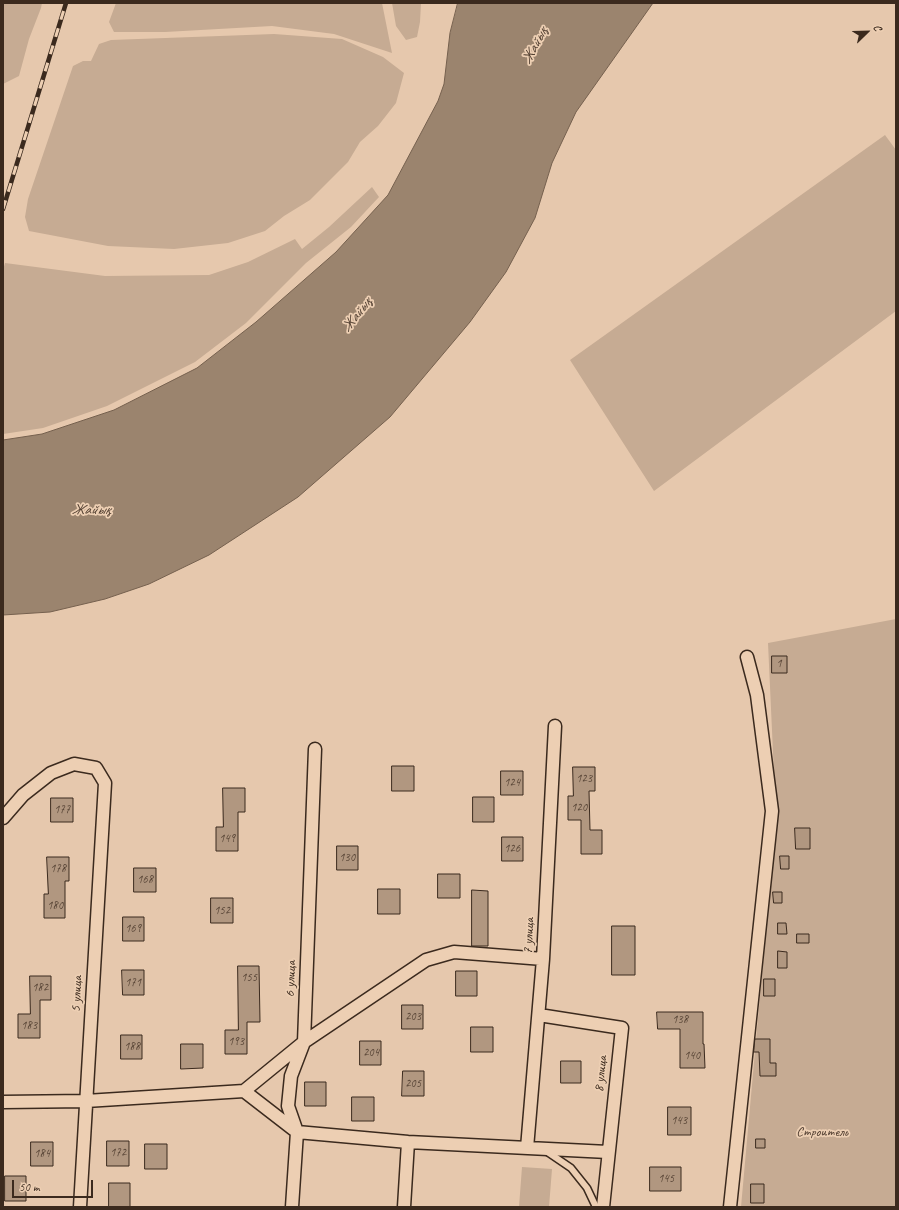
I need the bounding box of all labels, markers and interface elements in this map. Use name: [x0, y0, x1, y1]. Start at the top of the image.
north arrow: [847, 12, 887, 52]
text: С: [871, 22, 886, 33]
water label: Жайық: [518, 25, 552, 67]
water label: Жайық: [338, 294, 376, 336]
water label: Жайық: [71, 501, 111, 519]
house number: 1: [776, 657, 782, 671]
house number: 123: [576, 772, 592, 786]
house number: 124: [504, 776, 520, 790]
house number: 120: [571, 801, 587, 815]
house number: 177: [54, 803, 70, 817]
house number: 149: [219, 832, 235, 846]
house number: 126: [504, 842, 520, 856]
house number: 130: [339, 851, 355, 865]
house number: 178: [50, 862, 66, 876]
house number: 168: [137, 873, 153, 887]
house number: 180: [47, 899, 63, 913]
house number: 152: [214, 904, 230, 918]
street label: 7 улица: [520, 917, 538, 955]
house number: 169: [125, 922, 141, 936]
street label: 6 улица: [282, 960, 300, 998]
house number: 155: [241, 971, 257, 985]
street label: 5 улица: [68, 975, 86, 1013]
house number: 171: [125, 976, 141, 990]
house number: 182: [32, 981, 48, 995]
house number: 203: [405, 1010, 421, 1024]
house number: 138: [672, 1013, 688, 1027]
house number: 183: [21, 1019, 37, 1033]
house number: 193: [228, 1035, 244, 1049]
house number: 188: [124, 1040, 140, 1054]
house number: 204: [363, 1046, 379, 1060]
house number: 140: [684, 1049, 700, 1063]
street label: 8 улица: [591, 1055, 611, 1093]
house number: 205: [405, 1077, 421, 1091]
house number: 143: [671, 1114, 687, 1128]
park label: Строитель: [796, 1124, 848, 1140]
house number: 172: [110, 1146, 126, 1160]
house number: 184: [34, 1147, 50, 1161]
scale bar: [14, 1172, 95, 1198]
house number: 145: [658, 1172, 674, 1186]
text: 50 m: [19, 1179, 39, 1195]

